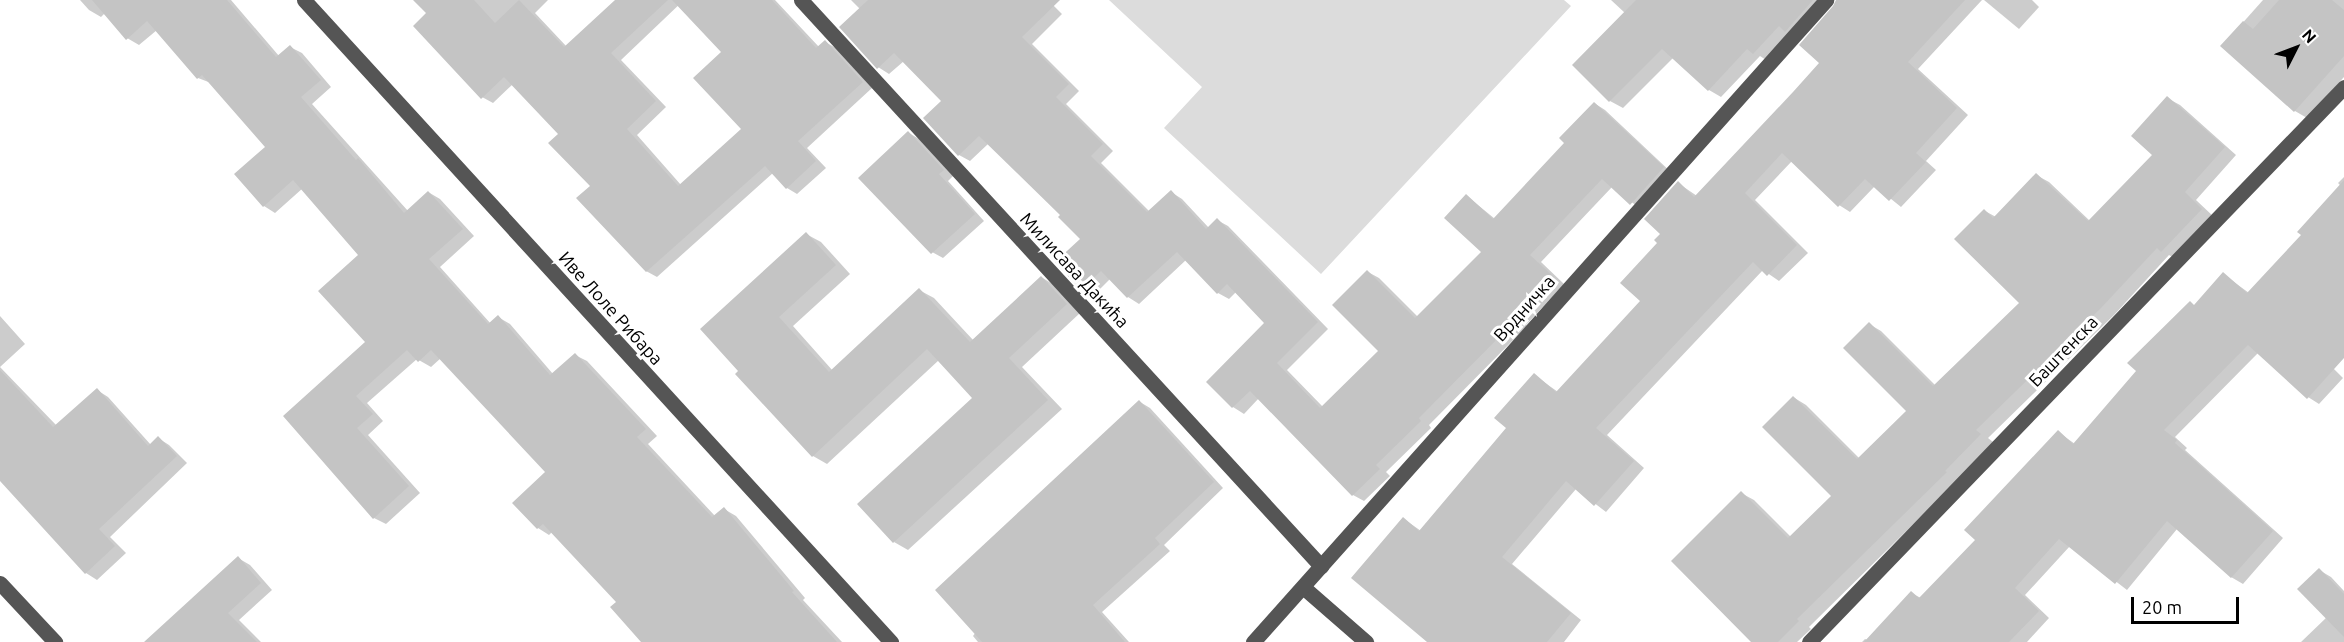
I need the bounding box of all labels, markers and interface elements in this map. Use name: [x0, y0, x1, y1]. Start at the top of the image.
north arrow: [2266, 18, 2326, 78]
text: N: [2299, 25, 2320, 46]
street label: Милисава Дакића: [1016, 208, 1134, 332]
street label: Иве Лоле Рибара: [554, 247, 668, 369]
street label: Врдничка: [1489, 270, 1559, 346]
street label: Баштенска: [2024, 311, 2102, 391]
scale bar: [2134, 585, 2242, 623]
text: 20 m: [2142, 597, 2182, 617]

